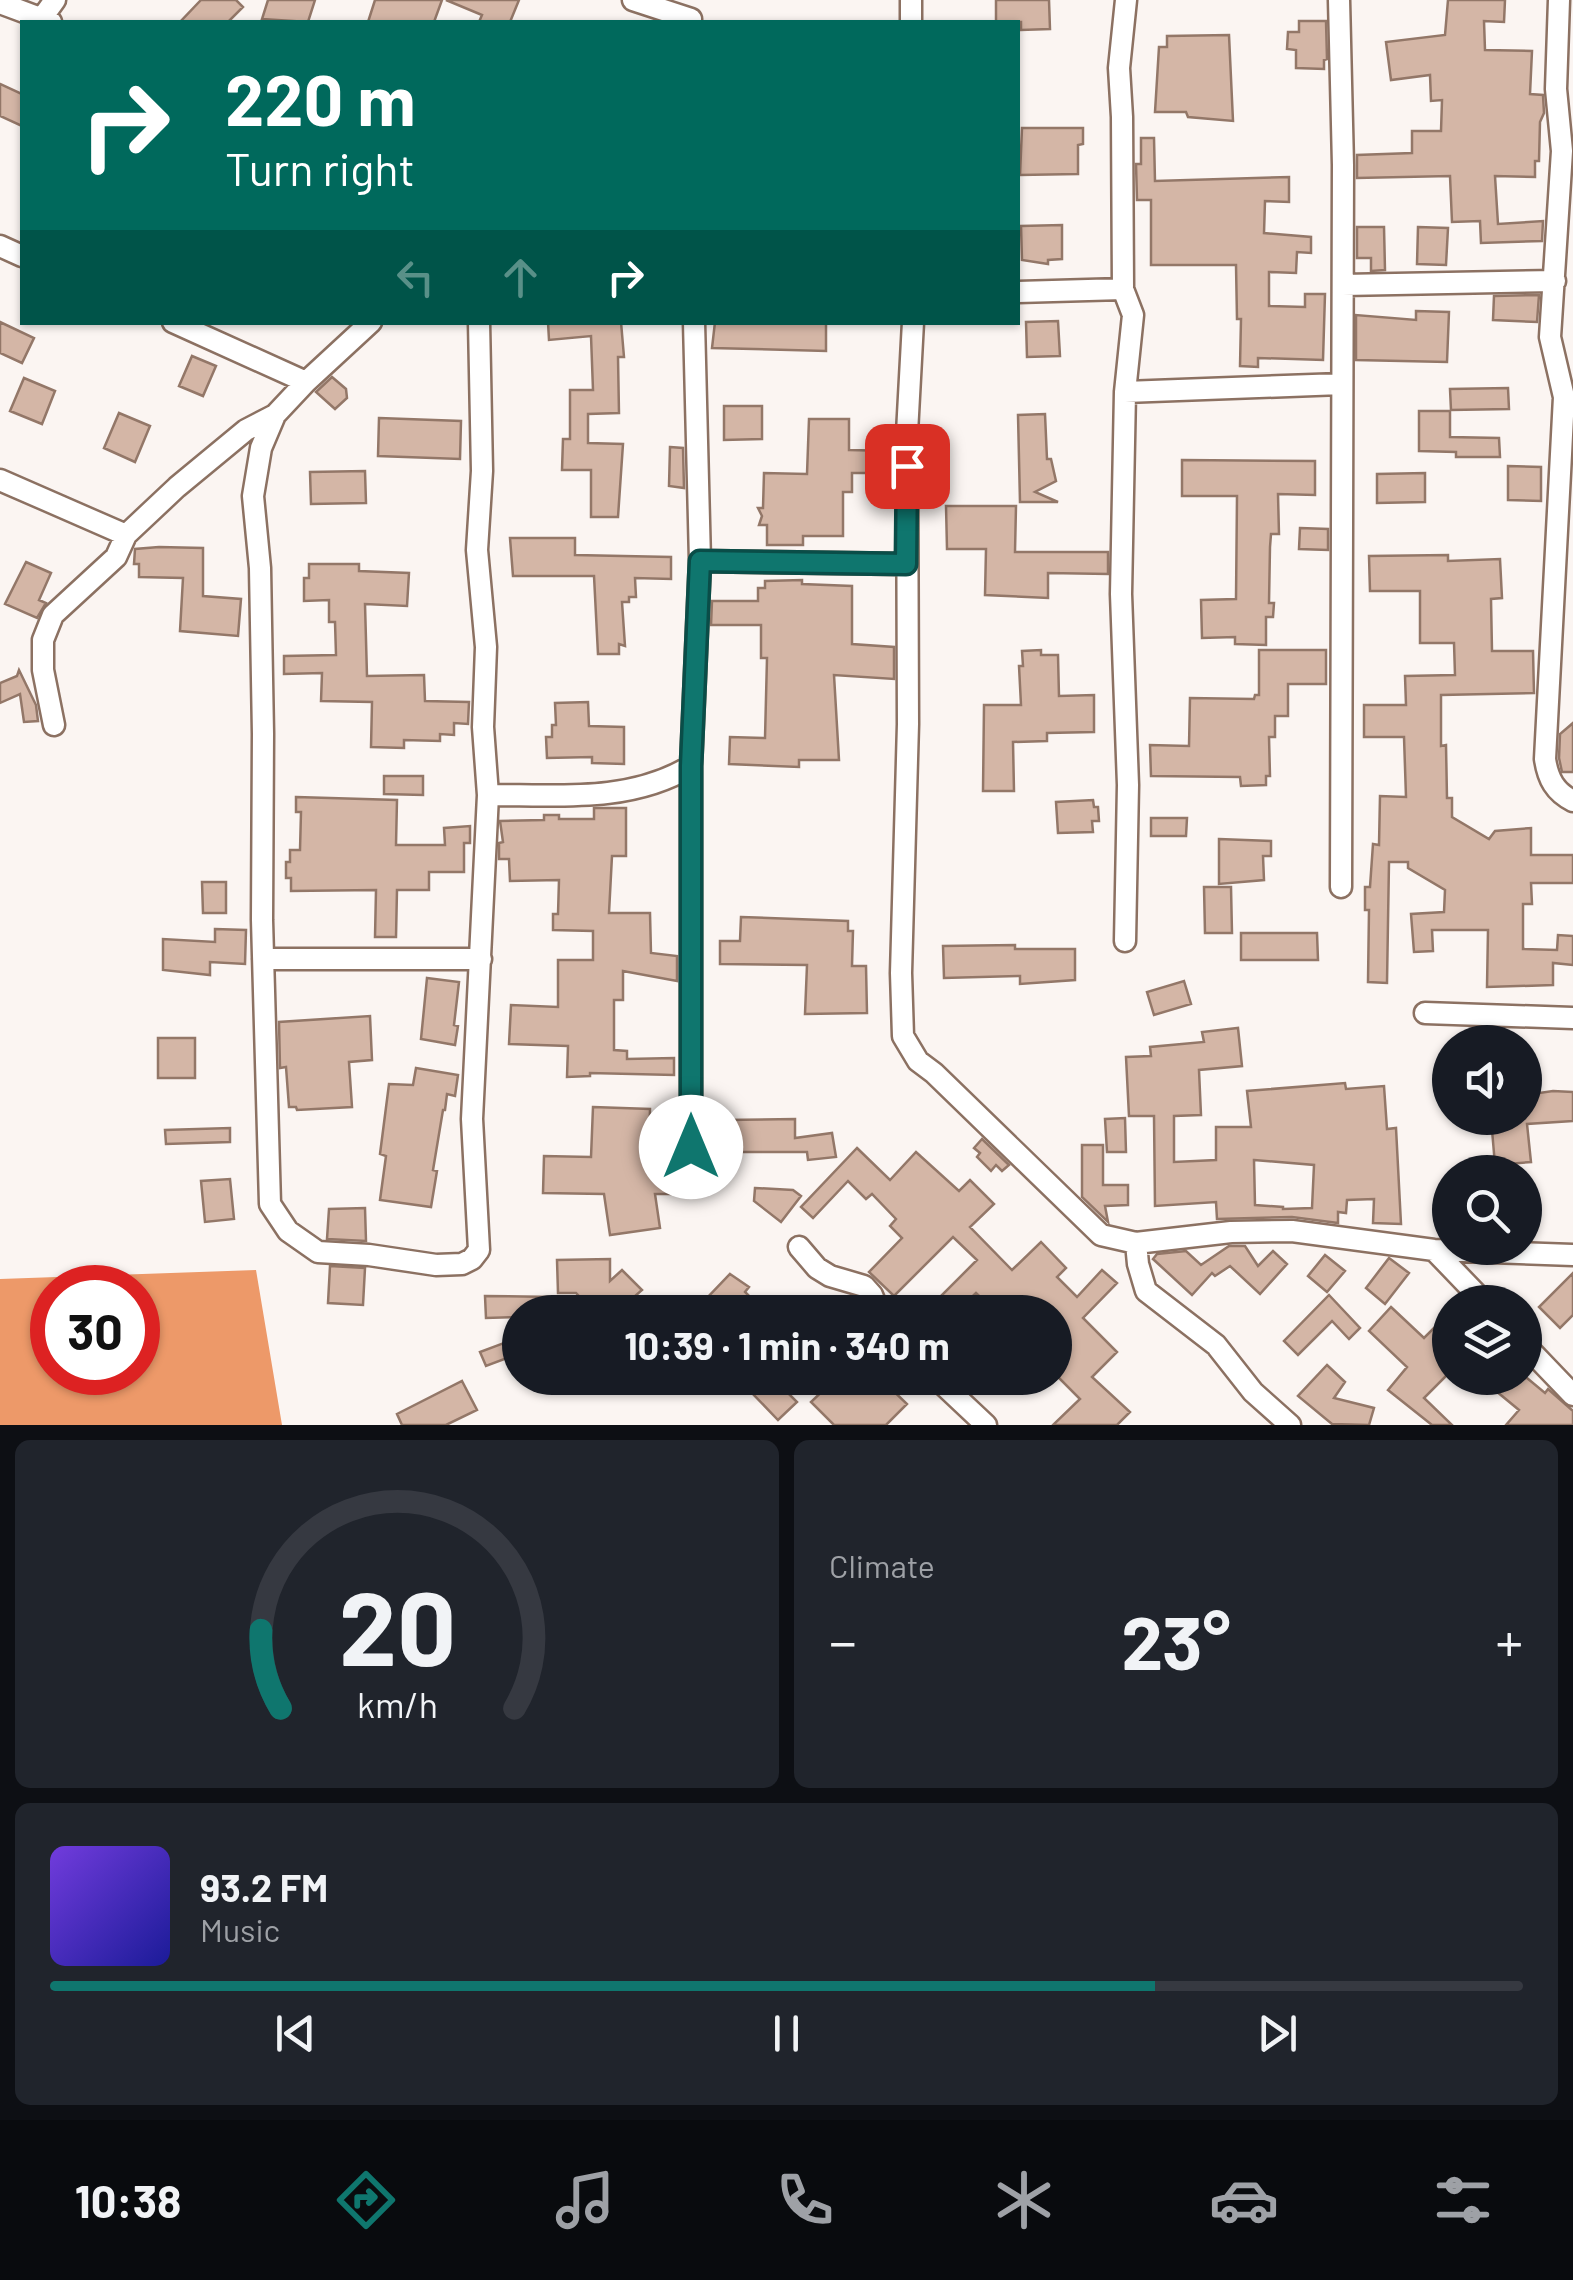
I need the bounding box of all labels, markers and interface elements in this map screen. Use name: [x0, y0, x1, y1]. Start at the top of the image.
text: 220 m: [225, 56, 416, 140]
icon: right: [60, 60, 190, 190]
text: Turn right: [225, 141, 415, 195]
icon: left: [388, 250, 443, 305]
icon: ahead: [493, 250, 548, 305]
icon: right: [598, 250, 653, 305]
pin: [865, 424, 950, 509]
icon: arrive: [880, 439, 935, 494]
map controls: [1432, 1025, 1542, 1395]
button: sound: [1432, 1025, 1542, 1135]
position arrow: [639, 1095, 743, 1199]
button: search: [1432, 1155, 1542, 1265]
speed limit sign: 30: [30, 1265, 160, 1395]
button: layers: [1432, 1285, 1542, 1395]
text: 10:39 · 1 min · 340 m: [624, 1322, 950, 1368]
text: Climate: [829, 1546, 935, 1584]
text: 20: [338, 1562, 456, 1687]
text: 23°: [1121, 1595, 1231, 1685]
text: −: [829, 1607, 857, 1673]
text: +: [1495, 1607, 1523, 1673]
text: km/h: [357, 1682, 437, 1725]
text: 93.2 FM: [200, 1864, 328, 1910]
text: Music: [200, 1910, 280, 1948]
icon: previous: [268, 2006, 323, 2061]
icon: pause: [759, 2006, 814, 2061]
icon: next: [1250, 2006, 1305, 2061]
icon: directions: [331, 2165, 401, 2235]
icon: music: [550, 2165, 620, 2235]
icon: phone: [770, 2165, 840, 2235]
icon: climate: [989, 2165, 1059, 2235]
icon: car: [1209, 2165, 1279, 2235]
icon: filters: [1428, 2165, 1498, 2235]
text: 10:38: [75, 2173, 181, 2227]

